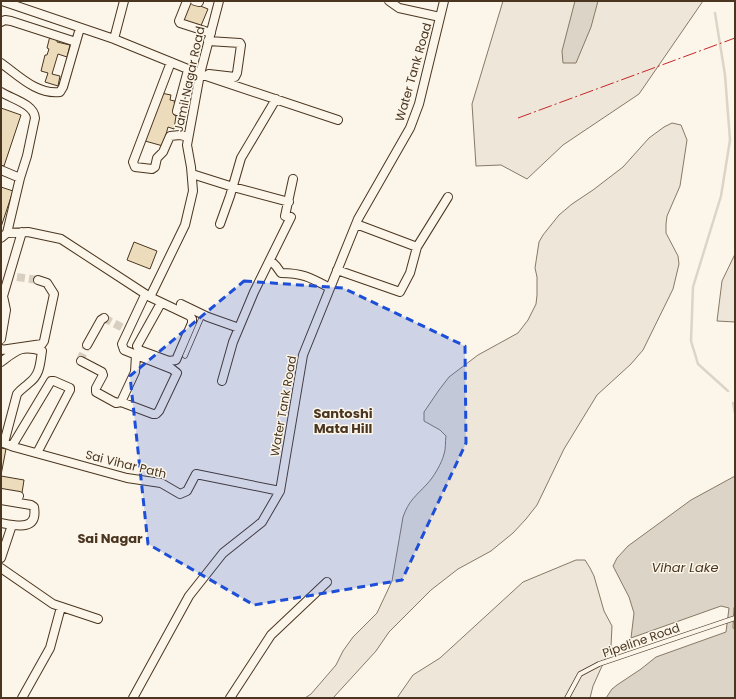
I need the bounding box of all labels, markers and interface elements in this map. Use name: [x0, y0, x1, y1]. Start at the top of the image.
street label: Water Tank Road: [391, 21, 435, 123]
street label: Jamil Nagar Road: [170, 25, 208, 133]
street label: Water Tank Road: [266, 354, 300, 458]
district label: Santoshi Mata Hill: [314, 404, 373, 438]
street label: Sai Vihar Path: [84, 446, 168, 482]
district label: Sai Nagar: [77, 529, 143, 548]
water label: Vihar Lake: [652, 558, 718, 577]
street label: Pipeline Road: [600, 619, 682, 661]

